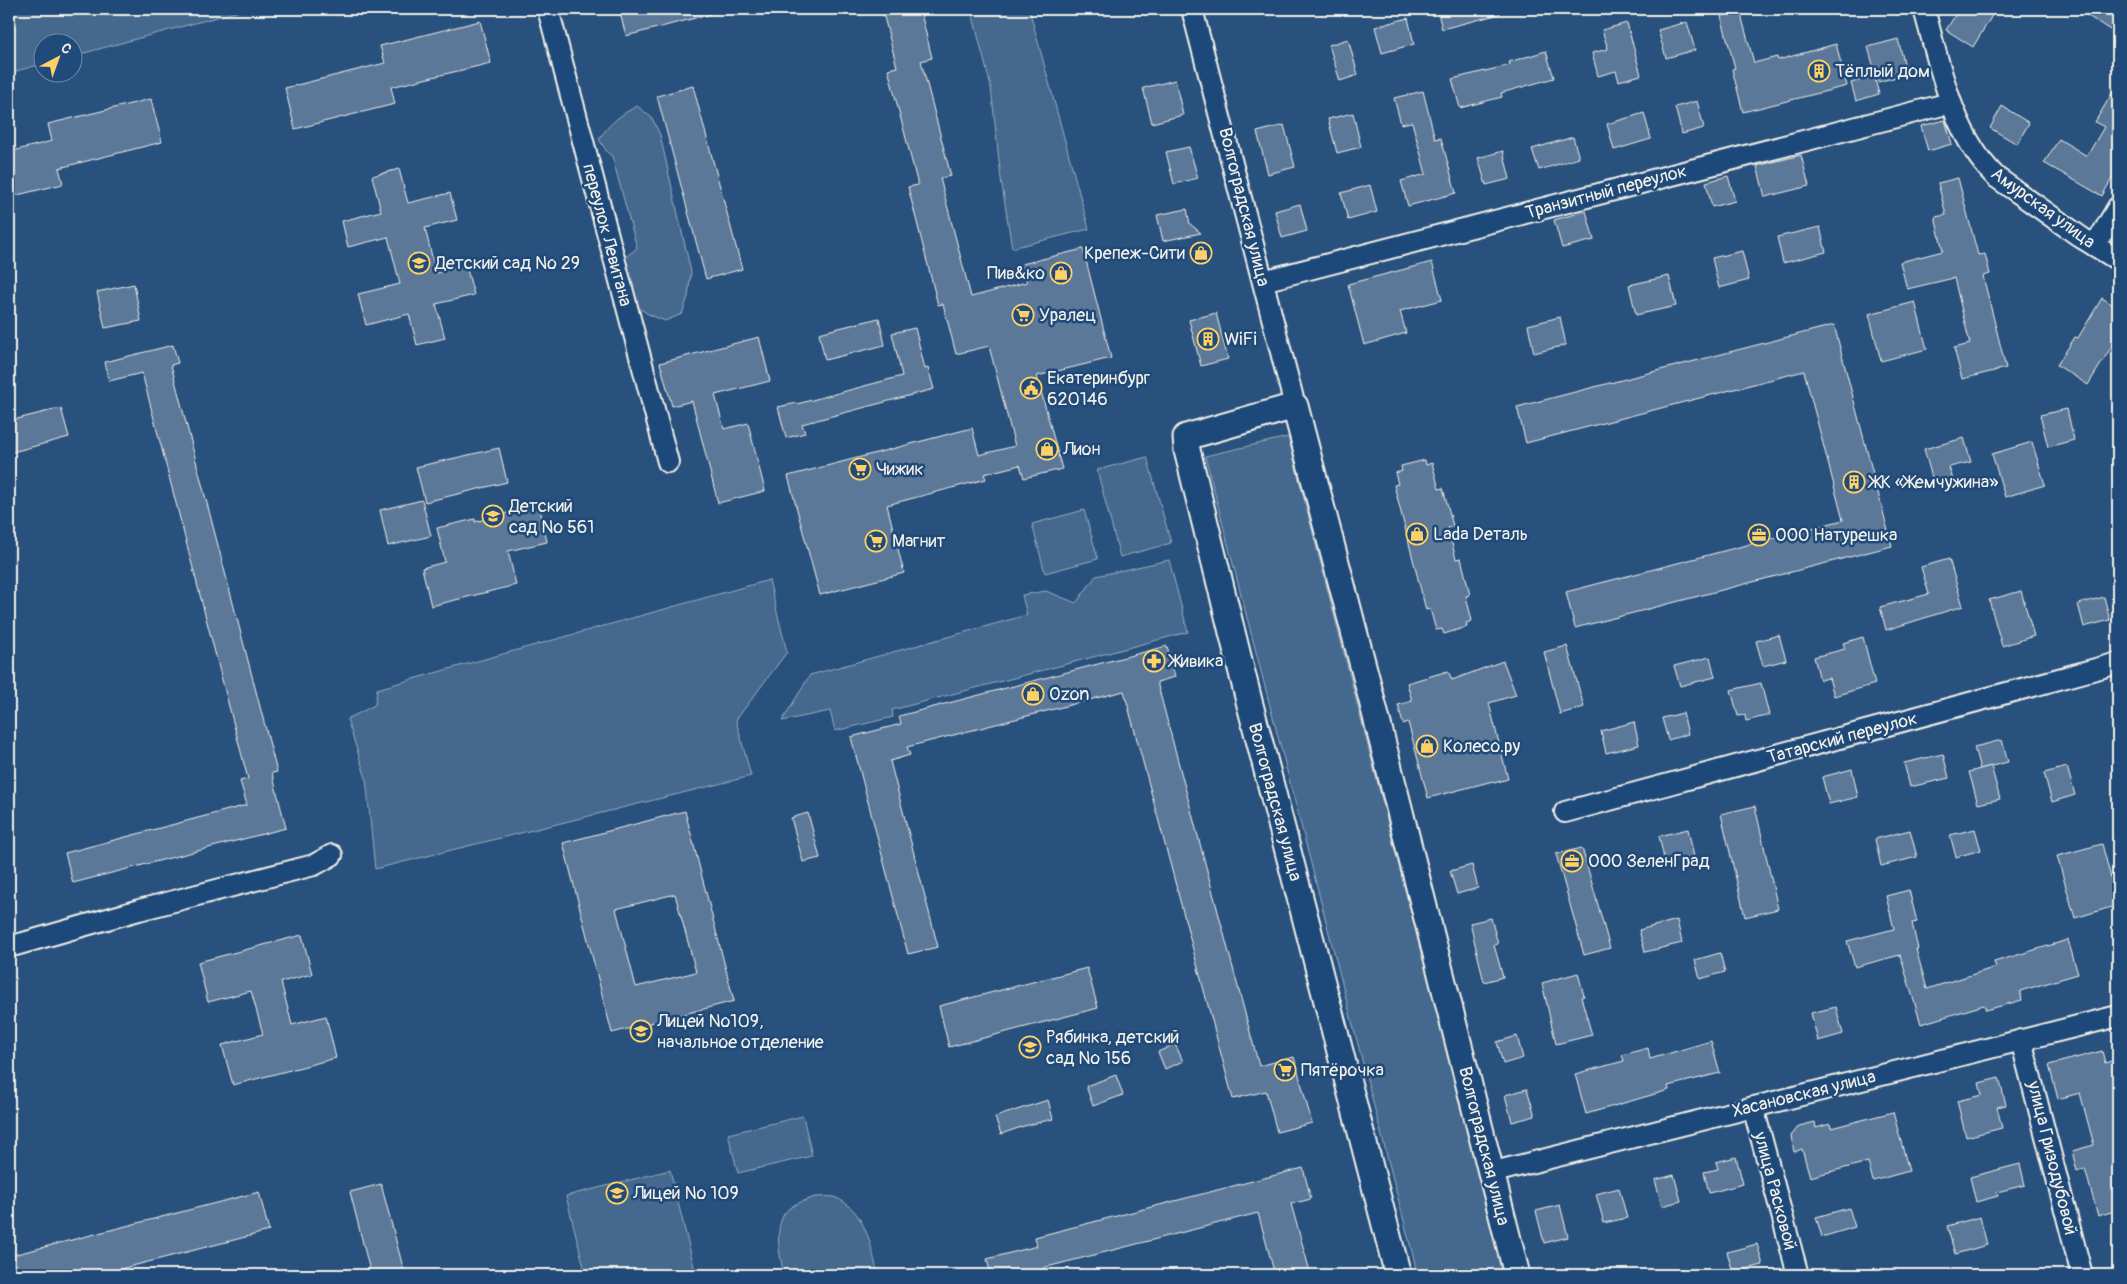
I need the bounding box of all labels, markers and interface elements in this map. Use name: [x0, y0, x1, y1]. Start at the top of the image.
north arrow: [32, 32, 82, 82]
text: С: [57, 39, 75, 58]
building icon: Тёплый дом: [1807, 59, 1831, 83]
place label: Тёплый дом: [1835, 60, 1930, 83]
street label: Волгоградская улица: [1213, 125, 1275, 289]
street label: Транзитный переулок: [1523, 159, 1689, 225]
street label: переулок Левитана: [577, 161, 637, 309]
street label: Амурская улица: [1986, 162, 2100, 254]
shop icon: Крепеж-Сити: [1189, 241, 1213, 265]
place label: Крепеж-Сити: [1084, 242, 1185, 265]
school or university icon: Детский сад № 29: [407, 251, 431, 275]
place label: Детский сад № 29: [434, 252, 580, 275]
shop icon: Пив&ко: [1049, 261, 1073, 285]
place label: Пив&ко: [987, 262, 1045, 285]
supermarket icon: Уралец: [1011, 303, 1035, 327]
place label: Уралец: [1039, 304, 1096, 327]
building icon: WiFi: [1196, 327, 1220, 351]
place label: WiFi: [1224, 328, 1257, 351]
place label: Екатеринбург 620146: [1047, 367, 1150, 411]
public building icon: Екатеринбург 620146: [1019, 376, 1043, 400]
shop icon: Лион: [1035, 437, 1059, 461]
place label: Лион: [1062, 438, 1100, 461]
supermarket icon: Чижик: [848, 457, 872, 481]
place label: Чижик: [876, 458, 924, 481]
building icon: ЖК «Жемчужина»: [1842, 470, 1866, 494]
place label: ЖК «Жемчужина»: [1867, 471, 1998, 494]
place label: Детский сад № 561: [508, 495, 594, 539]
school or university icon: Детский сад № 561: [481, 504, 505, 528]
shop icon: Lada Dеталь: [1405, 522, 1429, 546]
place label: Lada Dеталь: [1433, 523, 1528, 546]
office icon: ООО Натурешка: [1747, 523, 1771, 547]
place label: ООО Натурешка: [1775, 524, 1897, 547]
supermarket icon: Магнит: [864, 529, 888, 553]
place label: Магнит: [892, 530, 945, 553]
pharmacy icon: Живика: [1142, 649, 1166, 673]
place label: Живика: [1167, 650, 1223, 673]
shop icon: Ozon: [1021, 682, 1045, 706]
place label: Ozon: [1049, 683, 1089, 706]
street label: Татарский переулок: [1764, 707, 1920, 769]
street label: Волгоградская улица: [1243, 720, 1307, 884]
shop icon: Колесо.ру: [1415, 734, 1439, 758]
place label: Колесо.ру: [1443, 735, 1521, 758]
office icon: ООО ЗеленГрад: [1560, 849, 1584, 873]
place label: ООО ЗеленГрад: [1588, 850, 1710, 873]
place label: Лицей №109, начальное отделение: [656, 1010, 824, 1054]
school or university icon: Лицей №109, начальное отделение: [629, 1019, 653, 1043]
place label: Рябинка, детский сад № 156: [1046, 1026, 1179, 1070]
school or university icon: Рябинка, детский сад № 156: [1018, 1035, 1042, 1059]
supermarket icon: Пятёрочка: [1273, 1058, 1297, 1082]
place label: Пятёрочка: [1301, 1059, 1384, 1082]
street label: Волгоградская улица: [1453, 1064, 1515, 1228]
street label: Хасановская улица: [1730, 1065, 1878, 1123]
street label: улица Гризодубовой: [2022, 1078, 2082, 1237]
street label: улица Расковой: [1748, 1128, 1802, 1253]
school or university icon: Лицей № 109: [605, 1181, 629, 1205]
place label: Лицей № 109: [632, 1182, 739, 1205]

